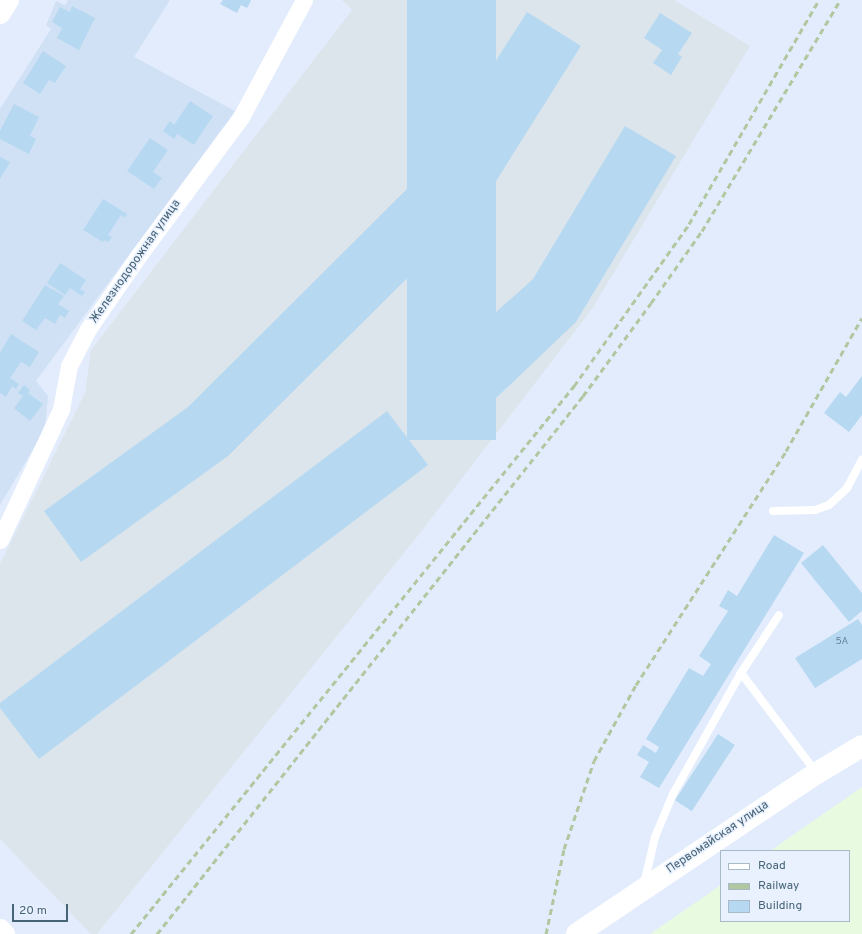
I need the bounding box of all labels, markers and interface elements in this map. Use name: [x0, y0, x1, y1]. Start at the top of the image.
street label: Железнодорожная улица: [88, 197, 184, 327]
house number: 5А: [836, 636, 848, 648]
street label: Первомайская улица: [664, 798, 772, 878]
legend: [720, 850, 850, 922]
text: Road: [758, 858, 786, 874]
text: Railway: [758, 878, 799, 894]
scale bar: [14, 896, 70, 922]
text: Building: [758, 898, 802, 914]
text: 20 m: [19, 903, 47, 919]

